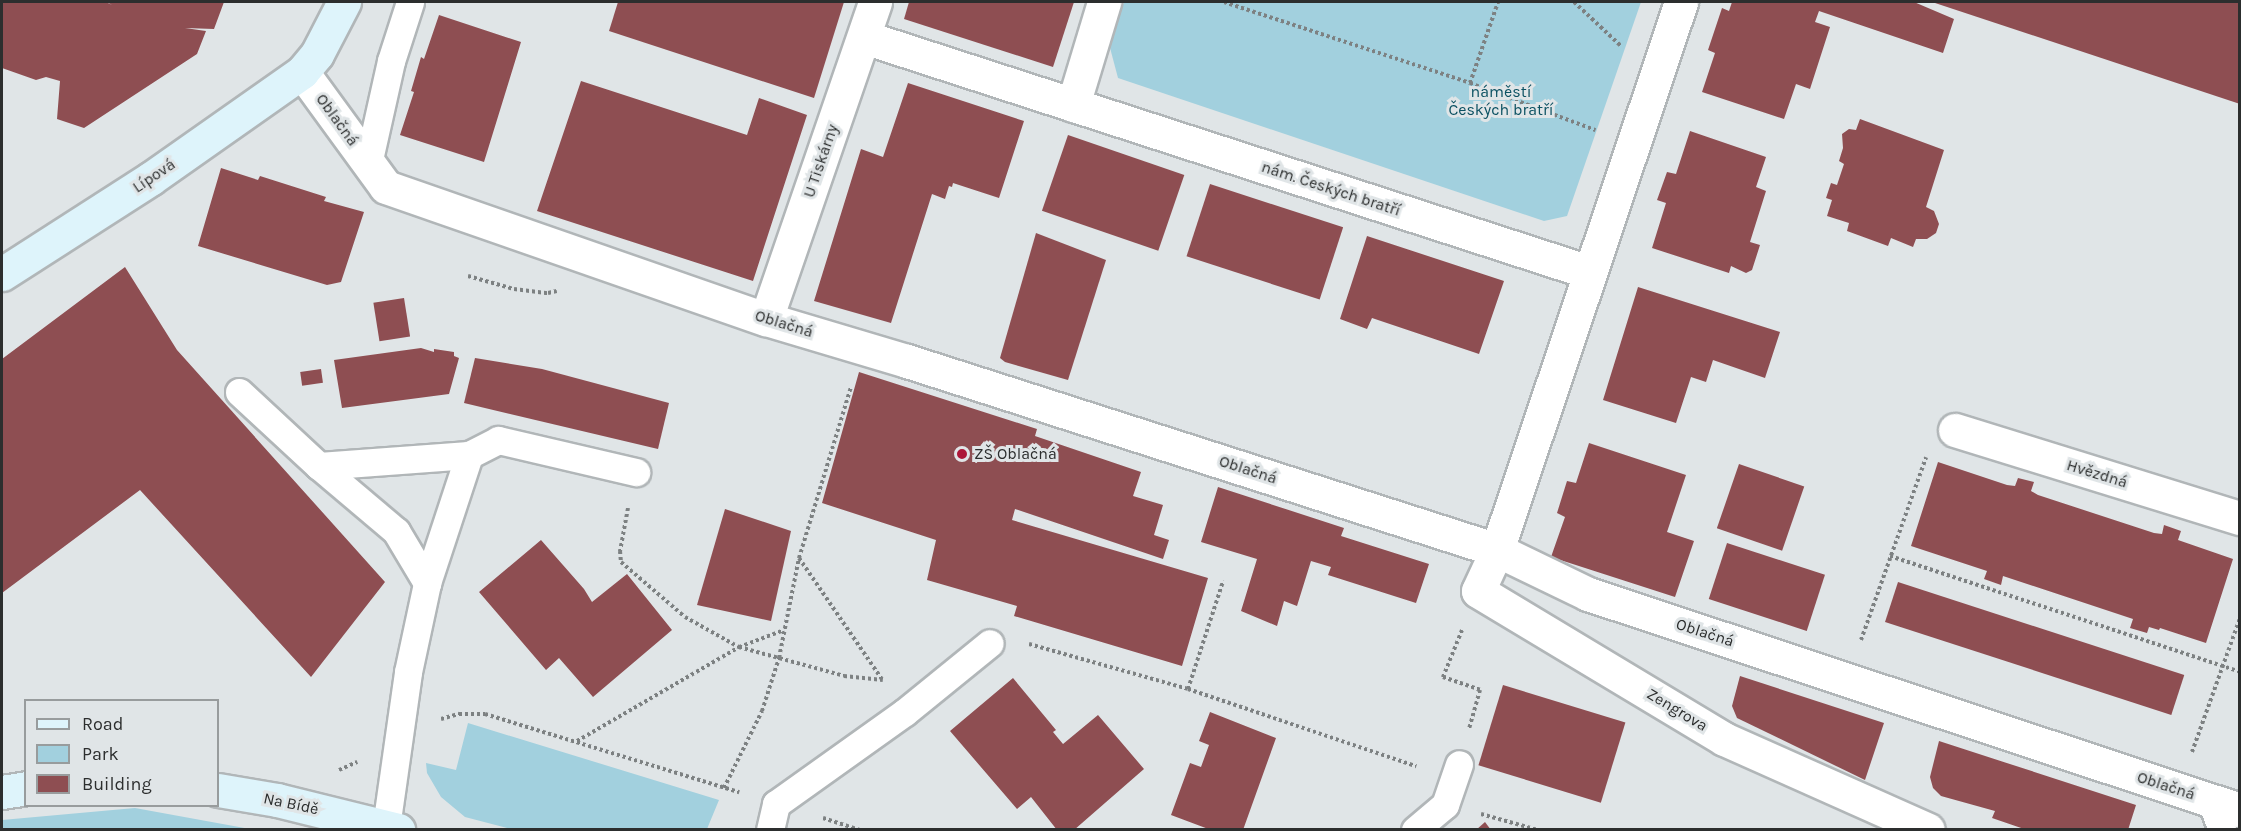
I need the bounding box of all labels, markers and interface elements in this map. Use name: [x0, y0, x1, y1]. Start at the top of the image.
park label: náměstí Českých bratří: [1448, 82, 1554, 120]
street label: Oblačná: [312, 90, 362, 150]
street label: U Tiskárny: [800, 122, 842, 200]
street label: Lípová: [129, 155, 179, 197]
street label: nám. Českých bratří: [1259, 157, 1403, 221]
street label: Oblačná: [753, 306, 815, 342]
place label: ZŠ Oblačná: [974, 444, 1057, 464]
marker: ZŠ Oblačná: [955, 447, 969, 461]
street label: Oblačná: [1217, 452, 1279, 488]
street label: Hvězdná: [2064, 456, 2130, 492]
street label: Oblačná: [1674, 615, 1736, 651]
street label: Zengrova: [1643, 684, 1711, 736]
legend: [24, 699, 219, 807]
text: Road: [82, 713, 123, 735]
text: Park: [82, 743, 119, 765]
street label: Oblačná: [2135, 768, 2197, 804]
text: Building: [82, 773, 152, 795]
street label: Na Bídě: [262, 789, 320, 819]

